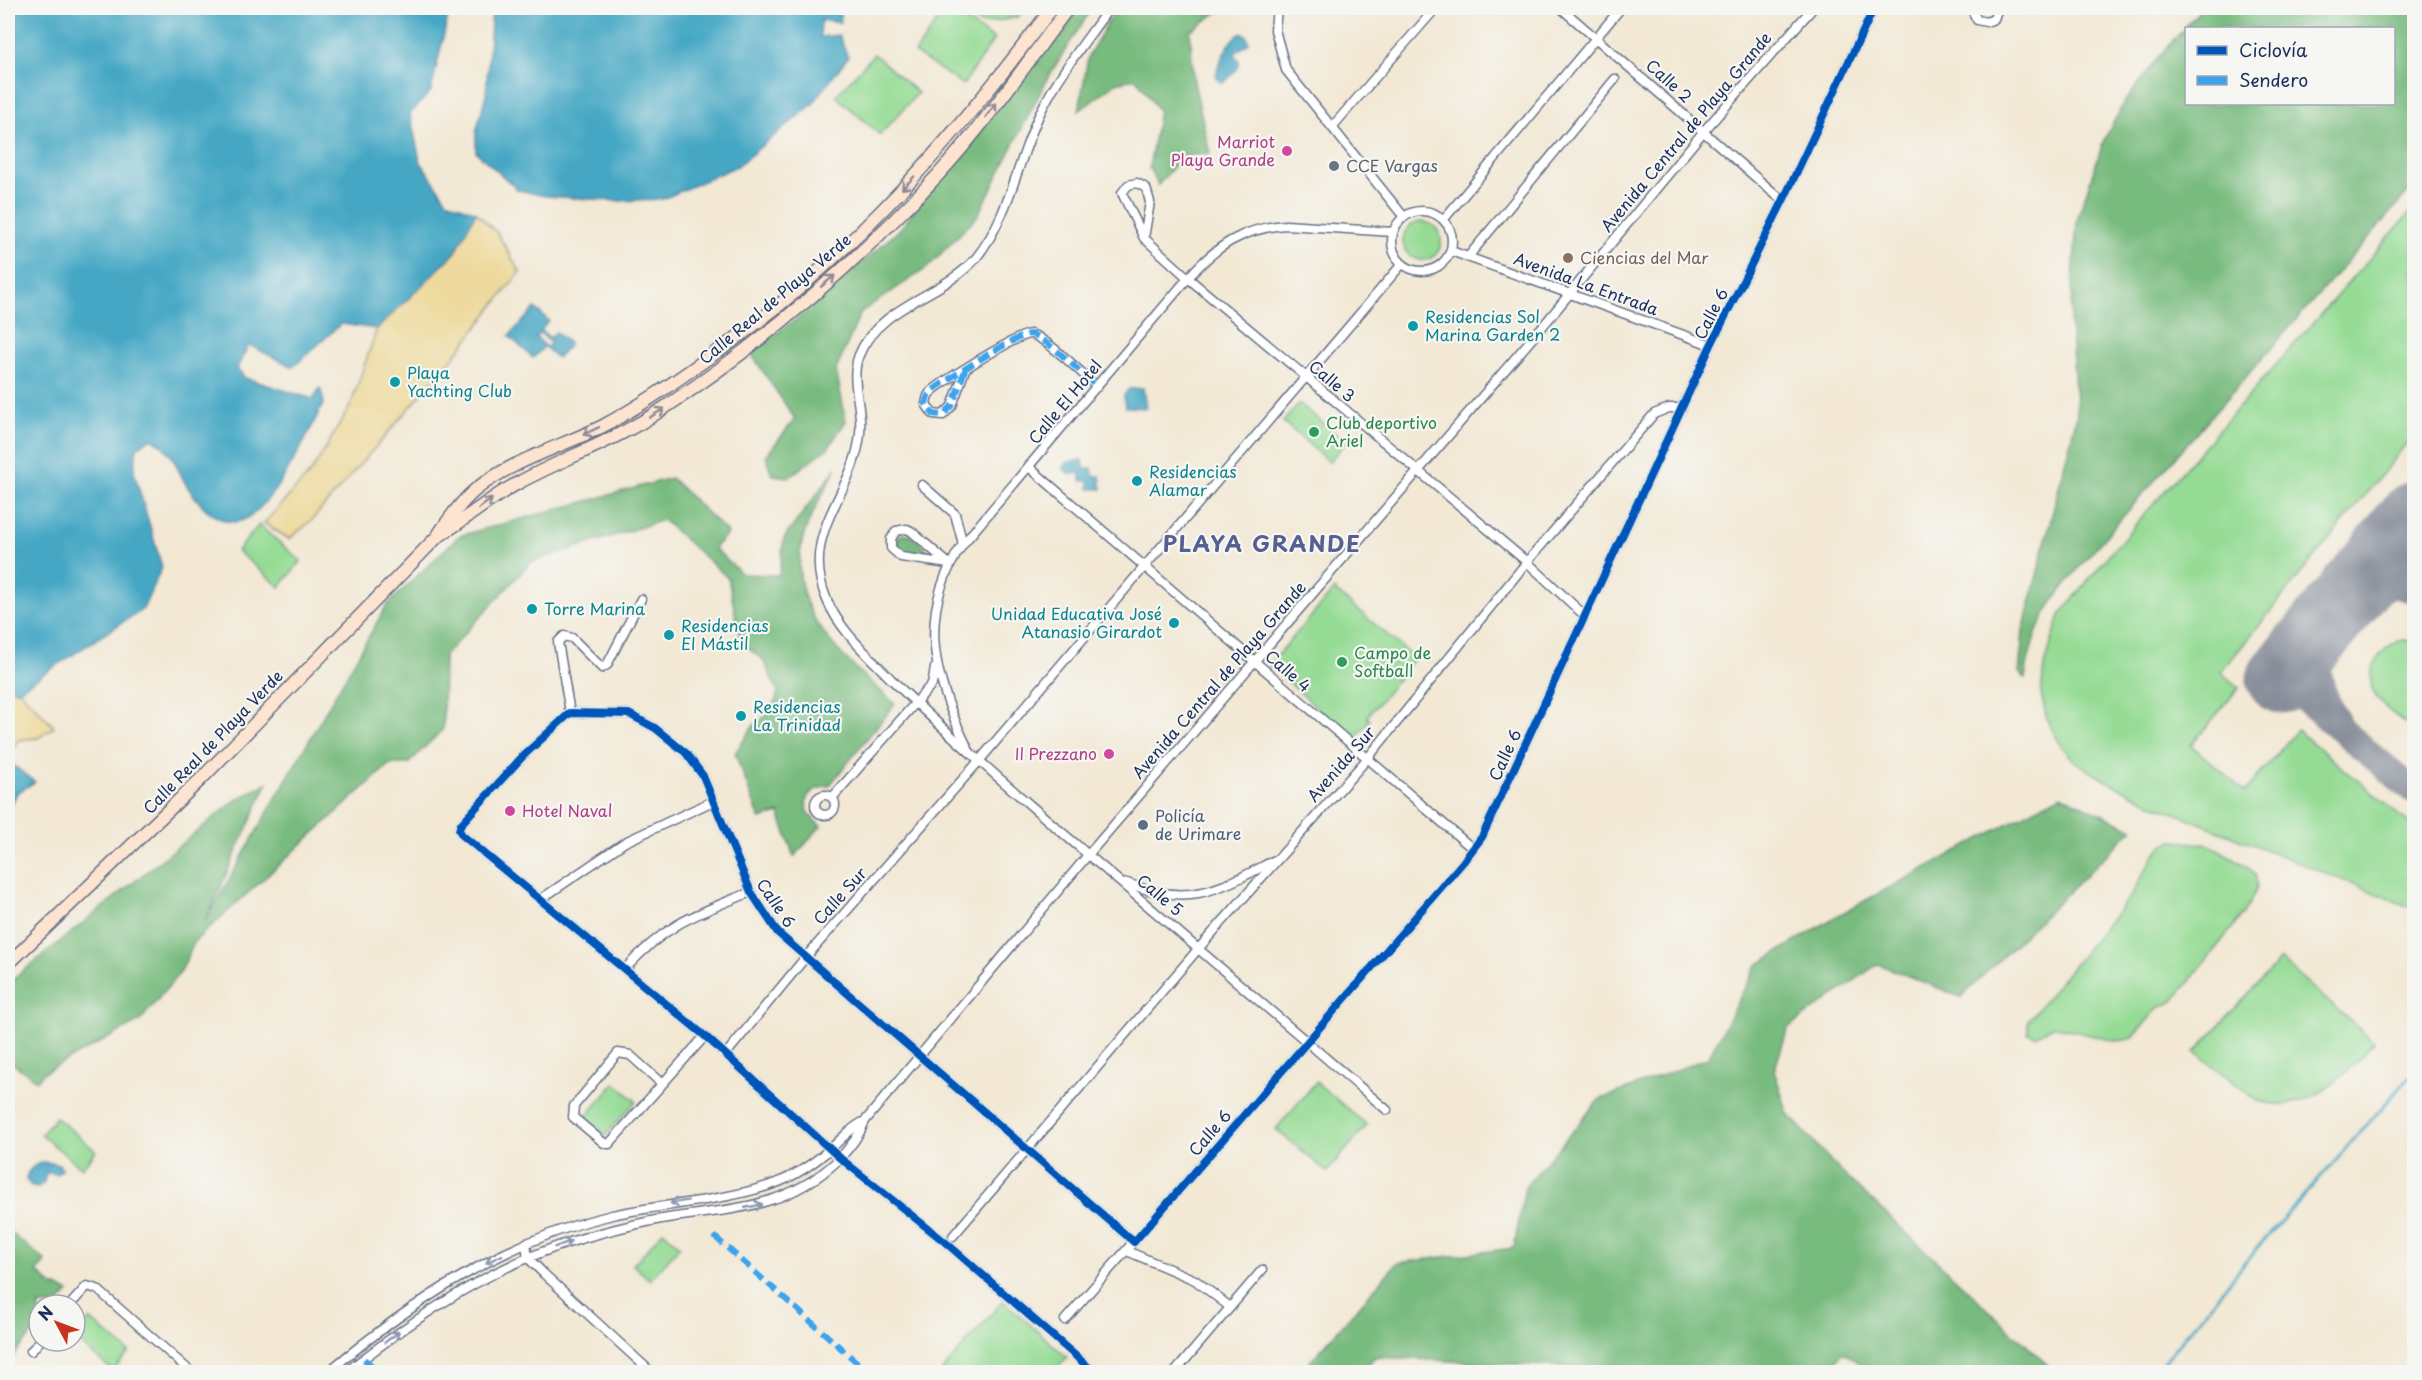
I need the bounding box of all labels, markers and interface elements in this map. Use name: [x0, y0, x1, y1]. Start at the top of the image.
street label: Avenida Central de Playa Grande: [1594, 26, 1776, 237]
legend: [2185, 27, 2395, 105]
text: Ciclovía: [2239, 36, 2308, 63]
street label: Calle 2: [1641, 53, 1698, 108]
text: Sendero: [2239, 66, 2308, 93]
one-way arrow: [985, 102, 997, 118]
place label: Marriot Playa Grande: [1171, 129, 1275, 171]
marker: Marriot Playa Grande: [1280, 144, 1294, 158]
place label: CCE Vargas: [1346, 153, 1438, 177]
marker: CCE Vargas: [1327, 159, 1341, 173]
one-way arrow: [901, 175, 916, 190]
street label: Calle Real de Playa Verde: [693, 227, 856, 369]
place label: Ciencias del Mar: [1580, 245, 1709, 269]
street label: Avenida La Entrada: [1511, 246, 1662, 320]
marker: Ciencias del Mar: [1561, 251, 1575, 265]
one-way arrow: [820, 274, 836, 287]
street label: Calle 6: [1687, 284, 1733, 343]
place label: Residencias Sol Marina Garden 2: [1425, 304, 1560, 346]
marker: Residencias Sol Marina Garden 2: [1406, 319, 1420, 333]
street label: Calle El Hotel: [1022, 354, 1107, 449]
street label: Calle 3: [1304, 354, 1361, 407]
place label: Playa Yachting Club: [407, 360, 512, 402]
marker: Playa Yachting Club: [388, 375, 402, 389]
one-way arrow: [648, 406, 665, 418]
place label: Club deportivo Ariel: [1326, 410, 1437, 452]
marker: Club deportivo Ariel: [1307, 425, 1321, 439]
one-way arrow: [582, 426, 600, 438]
place label: Residencias Alamar: [1149, 459, 1237, 501]
marker: Residencias Alamar: [1130, 474, 1144, 488]
one-way arrow: [477, 498, 493, 511]
district label: PLAYA GRANDE: [1163, 526, 1361, 559]
street label: Avenida Central de Playa Grande: [1126, 575, 1311, 783]
place label: Torre Marina: [544, 596, 645, 620]
place label: Unidad Educativa José Atanasio Girardot: [991, 601, 1162, 643]
marker: Torre Marina: [525, 602, 539, 616]
place label: Residencias El Mástil: [681, 613, 769, 655]
marker: Unidad Educativa José Atanasio Girardot: [1167, 616, 1181, 630]
marker: Residencias El Mástil: [662, 628, 676, 642]
place label: Campo de Softball: [1354, 640, 1431, 682]
street label: Calle 4: [1260, 643, 1317, 697]
marker: Campo de Softball: [1335, 655, 1349, 669]
street label: Calle Real de Playa Verde: [137, 664, 288, 819]
place label: Residencias La Trinidad: [753, 694, 841, 736]
marker: Residencias La Trinidad: [734, 709, 748, 723]
street label: Avenida Sur: [1301, 720, 1380, 806]
street label: Calle 6: [1482, 725, 1527, 784]
place label: Il Prezzano: [1015, 741, 1097, 765]
marker: Il Prezzano: [1102, 747, 1116, 761]
place label: Hotel Naval: [522, 798, 612, 822]
place label: Policía de Urimare: [1155, 803, 1241, 845]
marker: Hotel Naval: [503, 804, 517, 818]
marker: Policía de Urimare: [1136, 818, 1150, 832]
street label: Calle Sur: [807, 861, 872, 929]
street label: Calle 5: [1132, 868, 1189, 921]
street label: Calle 6: [752, 873, 802, 932]
street label: Calle 6: [1182, 1104, 1236, 1161]
one-way arrow: [670, 1197, 690, 1208]
one-way arrow: [743, 1200, 763, 1211]
one-way arrow: [553, 1238, 572, 1249]
one-way arrow: [485, 1254, 503, 1265]
north arrow: [27, 1293, 87, 1353]
text: N: [32, 1300, 58, 1325]
one-way arrow: [384, 1330, 400, 1343]

